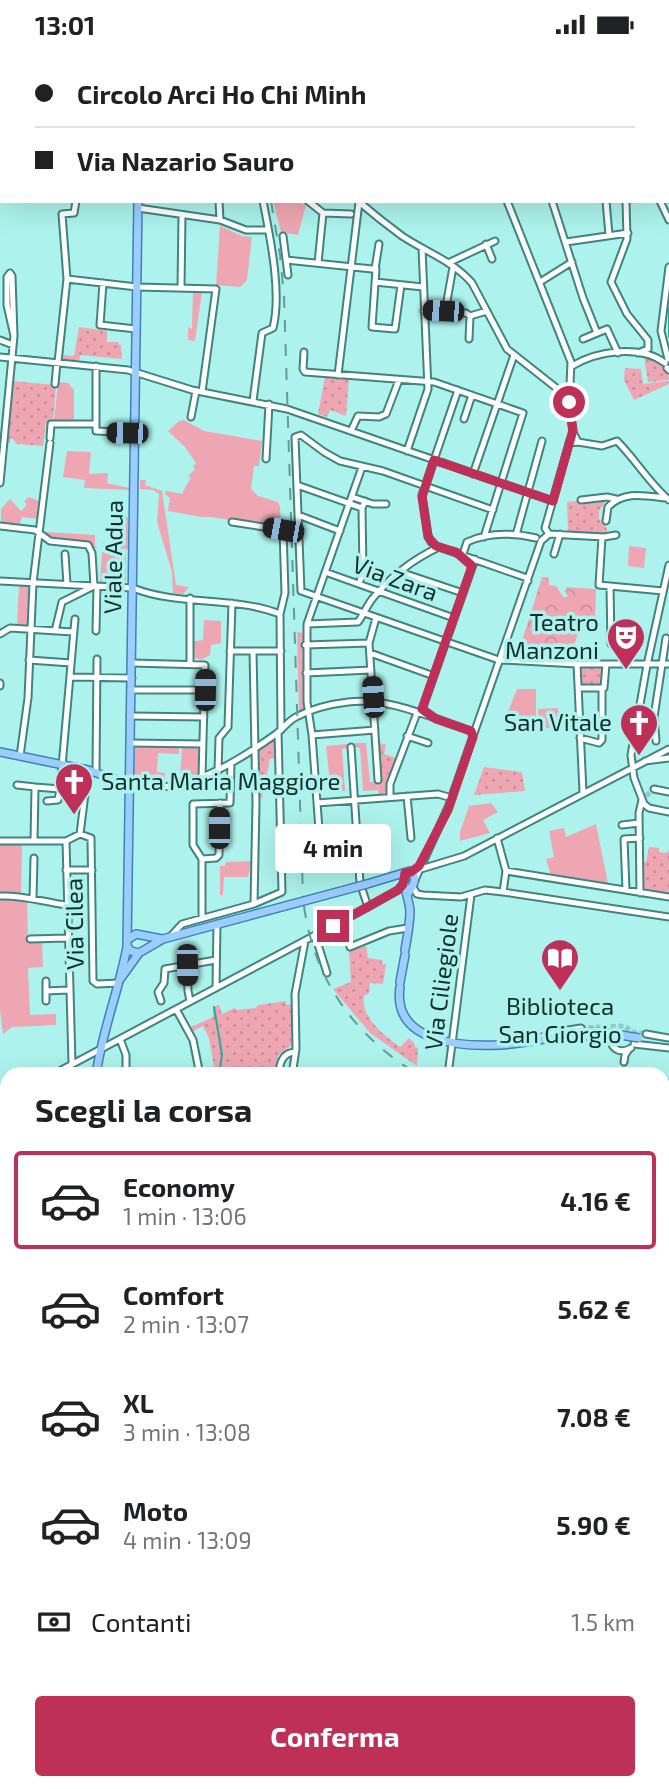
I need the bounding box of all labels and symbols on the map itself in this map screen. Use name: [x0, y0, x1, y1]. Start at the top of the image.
car: [422, 299, 465, 323]
route start: [553, 386, 585, 418]
car: [106, 422, 149, 444]
street label: Viale Adua: [97, 500, 128, 614]
car: [261, 516, 306, 544]
street label: Via Zara: [349, 549, 442, 606]
place label: Teatro Manzoni: [505, 607, 599, 664]
theatre icon: Teatro Manzoni: [605, 616, 647, 671]
car: [195, 669, 216, 711]
car: [362, 675, 385, 719]
church icon: San Vitale: [618, 702, 660, 757]
place label: San Vitale: [504, 707, 612, 736]
church icon: Santa Maria Maggiore: [53, 761, 95, 816]
place label: Santa Maria Maggiore: [101, 766, 340, 795]
car: [209, 807, 230, 849]
callout: 4 min: [275, 825, 391, 873]
street label: Via Cilea: [58, 878, 89, 970]
route end: [317, 910, 349, 942]
street label: Via Ciliegiole: [418, 912, 463, 1052]
library icon: Biblioteca San Giorgio: [539, 937, 581, 992]
car: [177, 944, 198, 986]
place label: Biblioteca San Giorgio: [498, 991, 622, 1048]

